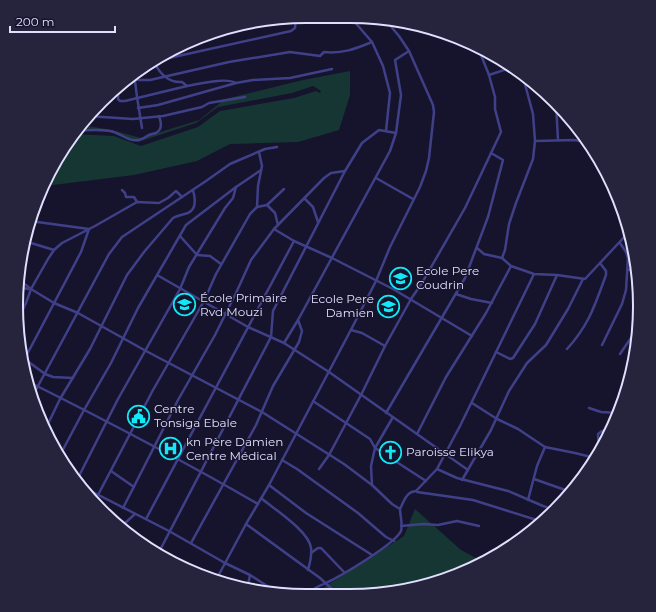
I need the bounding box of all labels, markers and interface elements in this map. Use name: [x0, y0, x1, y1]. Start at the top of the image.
scale bar: [10, 8, 115, 34]
text: 200 m: [16, 14, 55, 29]
place label: Ecole Pere Coudrin: [416, 263, 479, 292]
school or university icon: Ecole Pere Coudrin: [388, 265, 414, 291]
place label: École Primaire Rvd Mouzi: [200, 290, 287, 319]
place label: Ecole Pere Damien: [311, 291, 374, 320]
school or university icon: École Primaire Rvd Mouzi: [171, 292, 197, 318]
school or university icon: Ecole Pere Damien: [376, 293, 402, 319]
place label: Centre Tonsiga Ebale: [154, 401, 237, 430]
public building icon: Centre Tonsiga Ebale: [126, 403, 152, 429]
place label: kn Père Damien Centre Médical: [186, 434, 283, 463]
hospital icon: kn Père Damien Centre Médical: [157, 436, 183, 462]
church icon: Paroisse Elikya: [378, 439, 404, 465]
place label: Paroisse Elikya: [406, 444, 494, 459]

